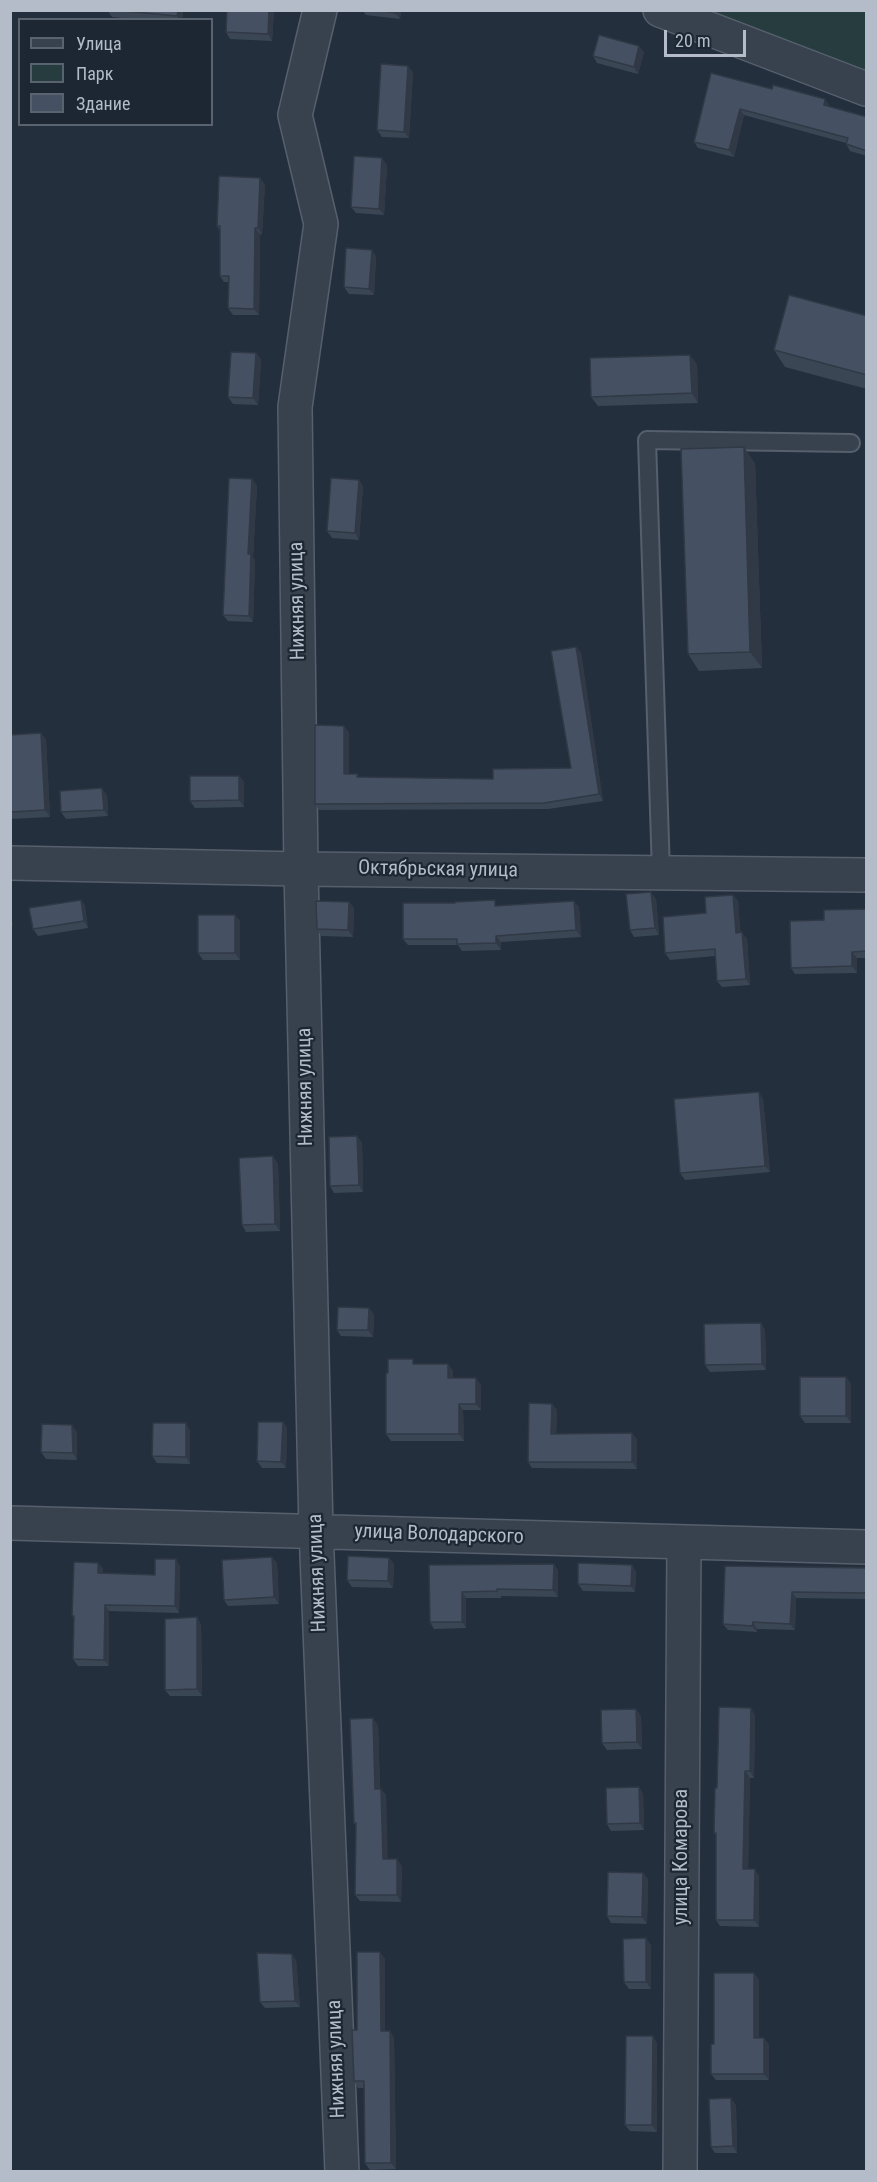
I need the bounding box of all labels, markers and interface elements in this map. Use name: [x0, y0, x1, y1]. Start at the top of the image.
legend: [18, 18, 213, 126]
scale bar: [667, 18, 750, 56]
text: 20 m: [675, 30, 710, 51]
text: Улица: [76, 33, 122, 54]
text: Парк: [76, 63, 113, 84]
text: Здание: [76, 93, 130, 114]
street label: Нижняя улица: [285, 542, 311, 660]
street label: Октябрьская улица: [358, 857, 518, 883]
street label: Нижняя улица: [293, 1028, 319, 1146]
street label: Нижняя улица: [304, 1513, 332, 1633]
street label: улица Володарского: [354, 1520, 524, 1550]
street label: улица Комарова: [670, 1789, 694, 1925]
street label: Нижняя улица: [323, 1999, 351, 2119]

